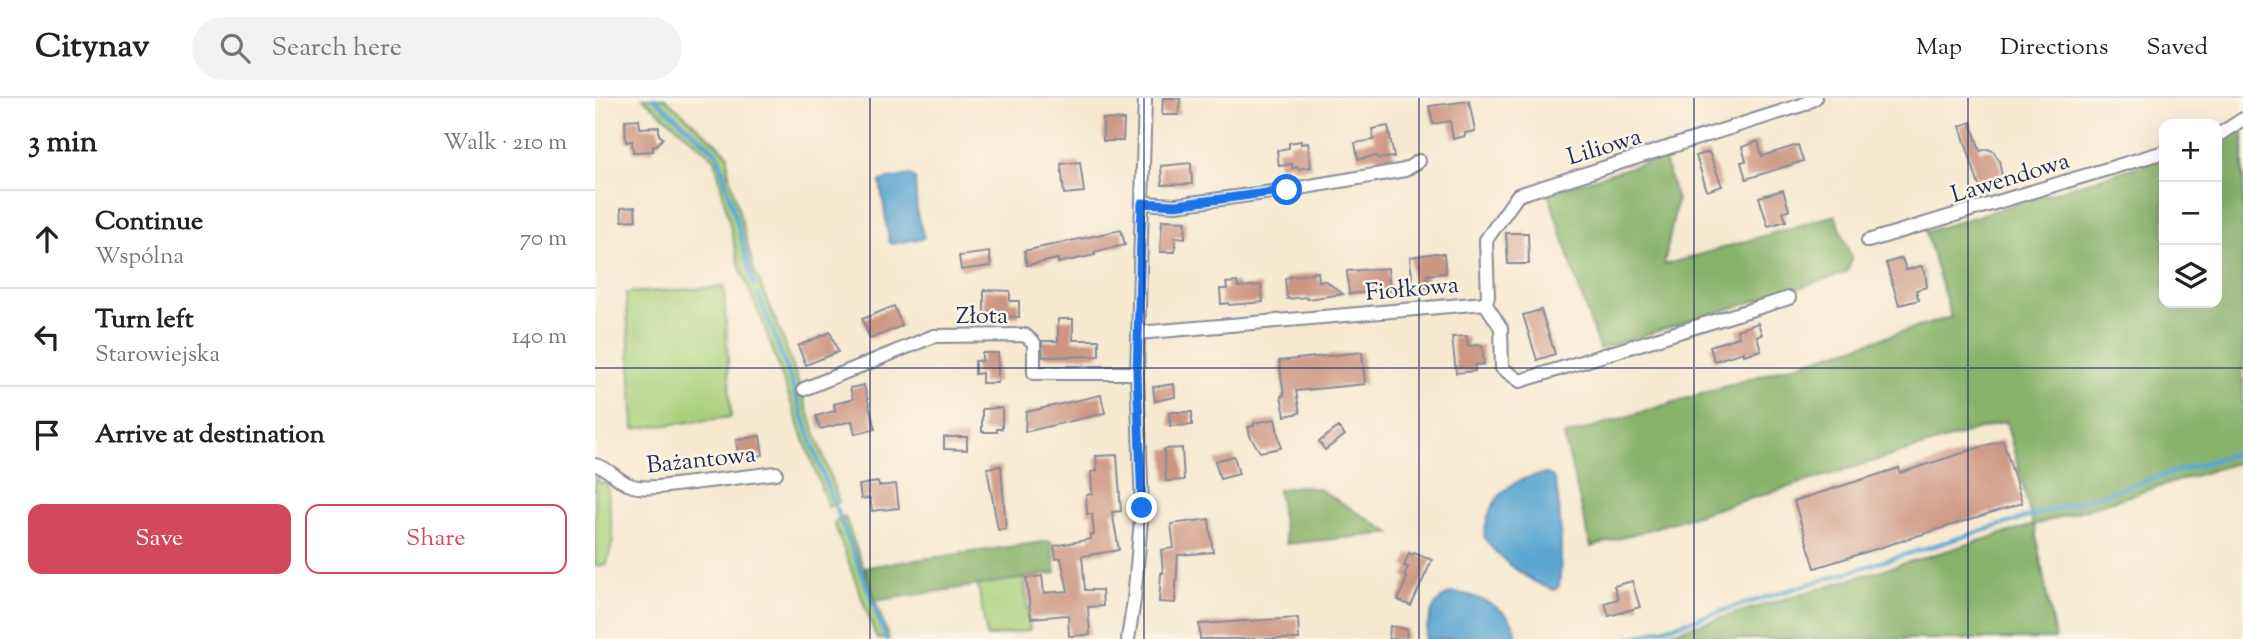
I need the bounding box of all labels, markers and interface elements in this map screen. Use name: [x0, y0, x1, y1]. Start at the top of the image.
search box: [192, 17, 682, 80]
text: Citynav: [35, 24, 150, 72]
icon: search: [216, 29, 254, 67]
text: Search here: [272, 30, 402, 67]
text: Map: [1916, 31, 1962, 65]
text: Directions: [2000, 31, 2108, 65]
text: Saved: [2146, 31, 2208, 65]
map controls: [2159, 119, 2222, 308]
button: +: [2159, 119, 2222, 182]
street label: Liliowa: [1563, 121, 1646, 175]
text: 3 min: [28, 122, 98, 165]
text: Walk · 210 m: [443, 127, 567, 160]
street label: Lawendowa: [1947, 145, 2074, 213]
route start: [1271, 174, 1302, 205]
button: −: [2159, 182, 2222, 245]
text: Continue: [95, 204, 203, 241]
icon: ahead: [28, 220, 66, 258]
text: 70 m: [520, 223, 567, 256]
text: Wspólna: [95, 241, 184, 274]
button: layers: [2159, 245, 2222, 308]
street label: Fiołkowa: [1364, 269, 1460, 311]
street label: Złota: [956, 300, 1008, 334]
text: Turn left: [95, 302, 194, 339]
icon: left: [28, 318, 66, 356]
text: 140 m: [512, 321, 567, 354]
text: Starowiejska: [95, 339, 220, 372]
icon: arrive: [28, 416, 66, 454]
text: Arrive at destination: [95, 417, 325, 454]
street label: Bażantowa: [645, 438, 758, 484]
route end: [1126, 492, 1157, 523]
button: Save: [28, 504, 291, 574]
button: Share: [305, 504, 567, 574]

